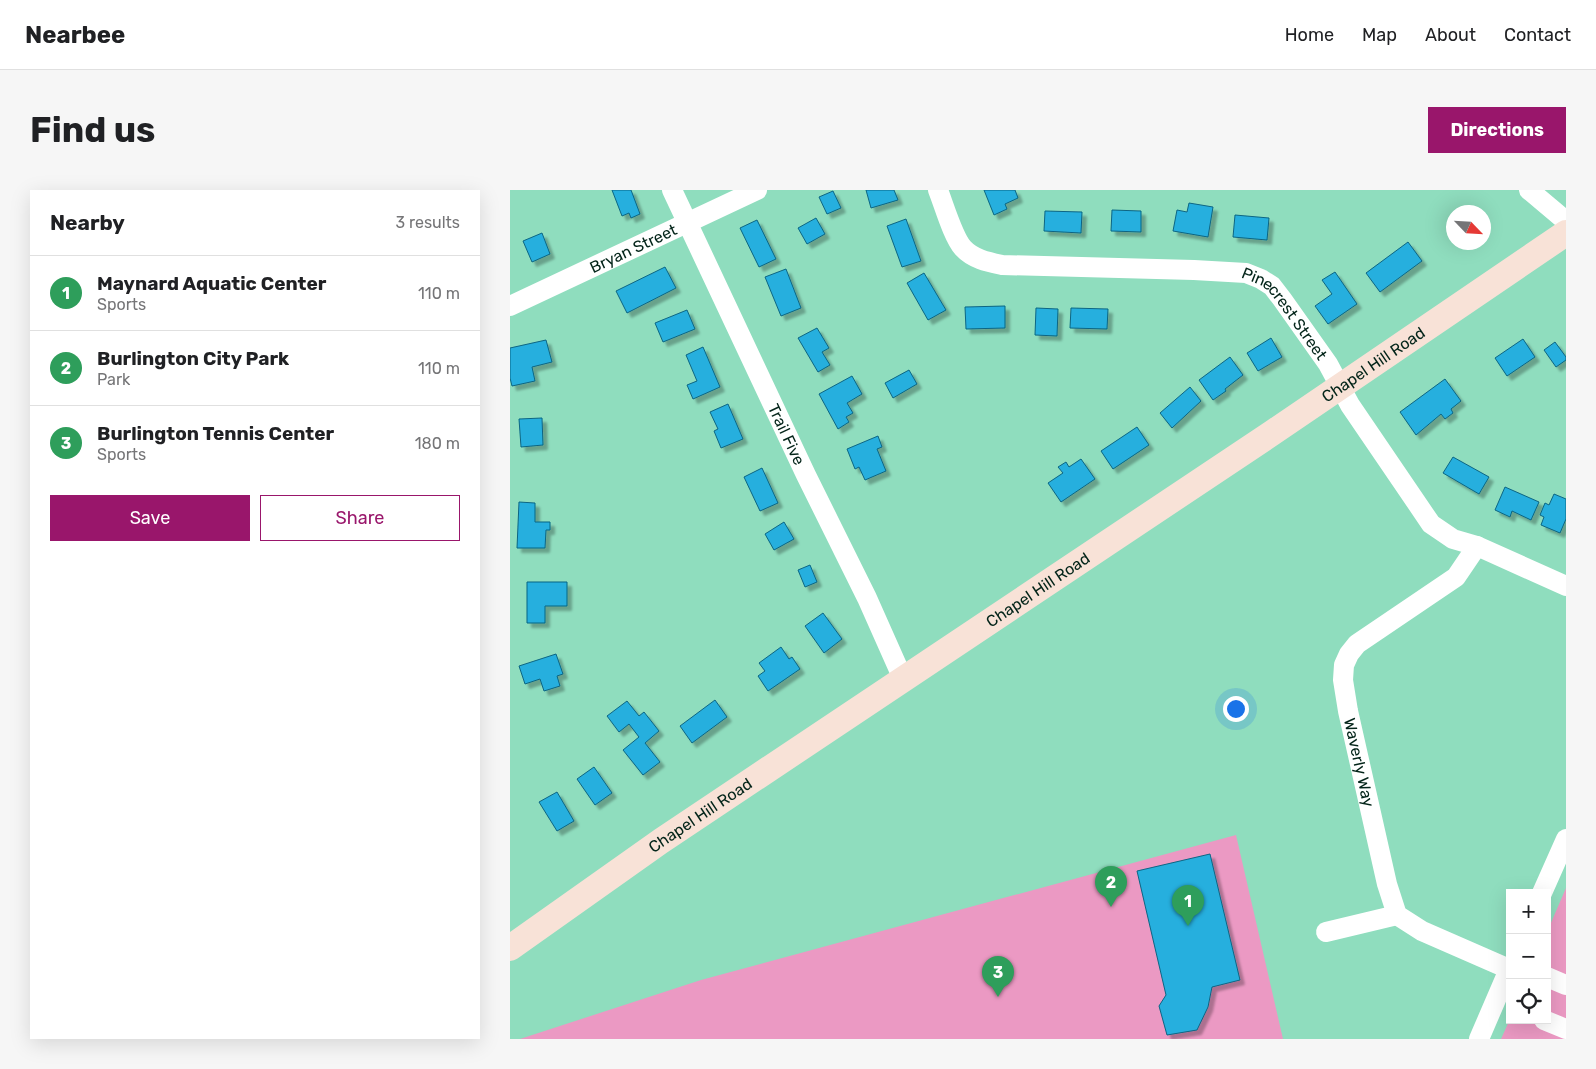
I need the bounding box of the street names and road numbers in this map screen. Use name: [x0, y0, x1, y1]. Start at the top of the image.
street label: Bryan Street: [586, 220, 680, 277]
street label: Pinecrest Street: [1239, 263, 1331, 363]
street label: Chapel Hill Road: [1318, 322, 1428, 406]
street label: Trail Five: [764, 401, 809, 468]
street label: Chapel Hill Road: [982, 548, 1093, 631]
street label: Waverly Way: [1340, 716, 1379, 809]
street label: Chapel Hill Road: [645, 774, 755, 856]

